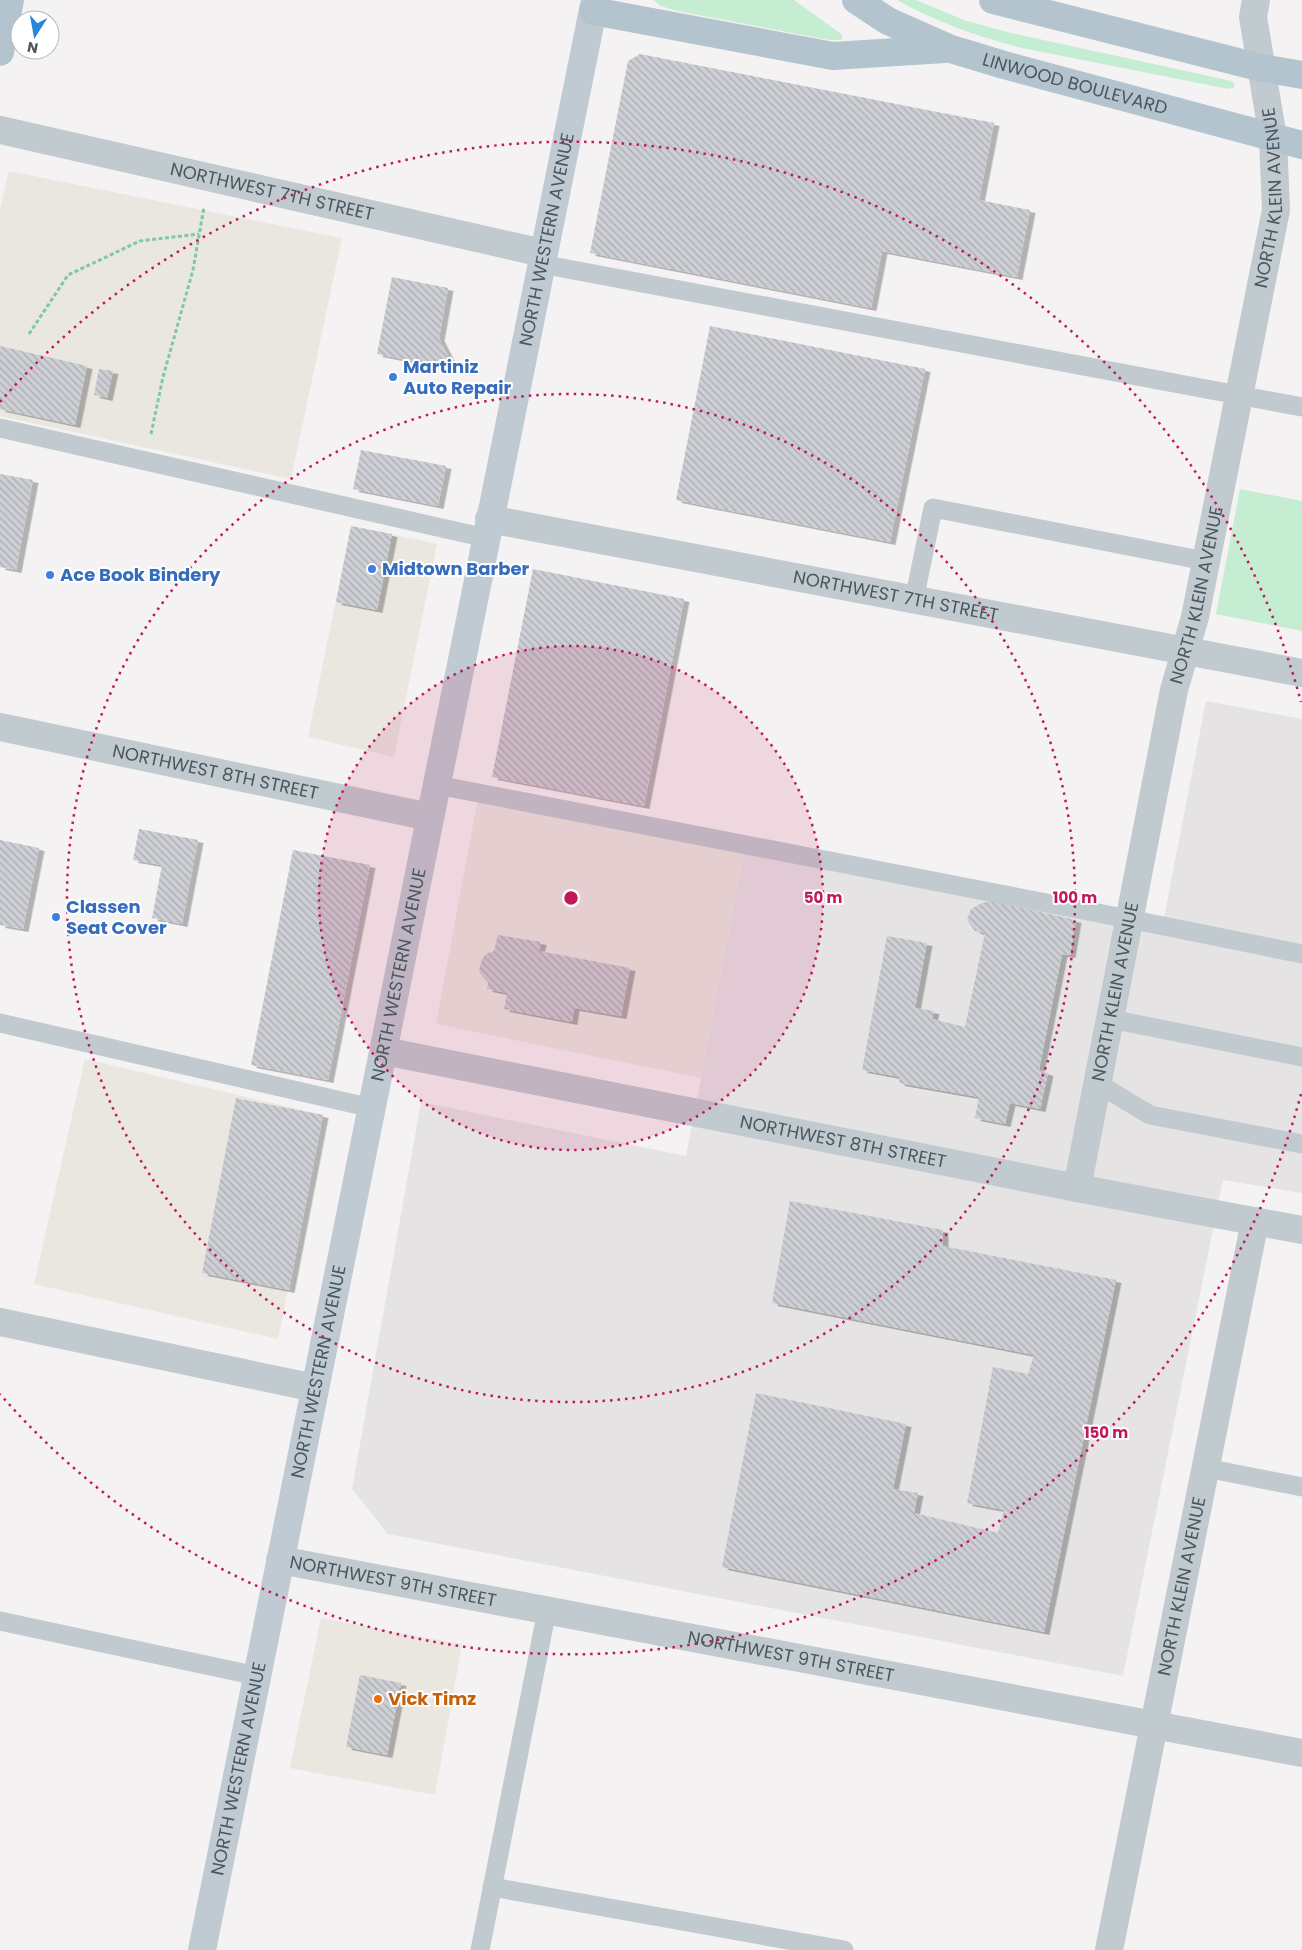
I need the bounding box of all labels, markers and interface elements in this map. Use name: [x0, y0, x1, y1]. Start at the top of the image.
north arrow: [10, 10, 60, 60]
text: N: [25, 37, 40, 59]
street label: LINWOOD BOULEVARD: [980, 46, 1170, 120]
street label: NORTH KLEIN AVENUE: [1248, 106, 1288, 290]
street label: NORTH WESTERN AVENUE: [513, 130, 580, 348]
street label: NORTHWEST 7TH STREET: [168, 156, 377, 226]
place label: Martiniz Auto Repair: [403, 354, 512, 400]
marker: Martiniz Auto Repair: [387, 371, 399, 383]
street label: NORTH KLEIN AVENUE: [1163, 504, 1229, 687]
place label: Midtown Barber: [382, 556, 529, 581]
place label: Ace Book Bindery: [60, 562, 221, 587]
marker: Midtown Barber: [366, 563, 378, 575]
street label: NORTHWEST 7TH STREET: [791, 564, 1001, 627]
marker: Ace Book Bindery: [44, 569, 56, 581]
street label: NORTHWEST 8TH STREET: [110, 738, 321, 805]
street label: NORTH WESTERN AVENUE: [364, 866, 432, 1083]
text: 50 m: [804, 887, 842, 908]
text: 100 m: [1053, 887, 1097, 908]
centre of rings: [562, 889, 580, 907]
place label: Classen Seat Cover: [66, 894, 167, 940]
street label: NORTH KLEIN AVENUE: [1085, 900, 1144, 1083]
marker: Classen Seat Cover: [50, 911, 62, 923]
street label: NORTHWEST 8TH STREET: [738, 1109, 949, 1174]
street label: NORTH WESTERN AVENUE: [284, 1263, 352, 1480]
text: 150 m: [1084, 1422, 1128, 1443]
street label: NORTH KLEIN AVENUE: [1151, 1494, 1212, 1678]
street label: NORTHWEST 9TH STREET: [288, 1549, 499, 1613]
street label: NORTHWEST 9TH STREET: [686, 1624, 897, 1688]
street label: NORTH WESTERN AVENUE: [204, 1660, 272, 1877]
place label: Vick Timz: [388, 1686, 476, 1711]
marker: Vick Timz: [372, 1693, 384, 1705]

